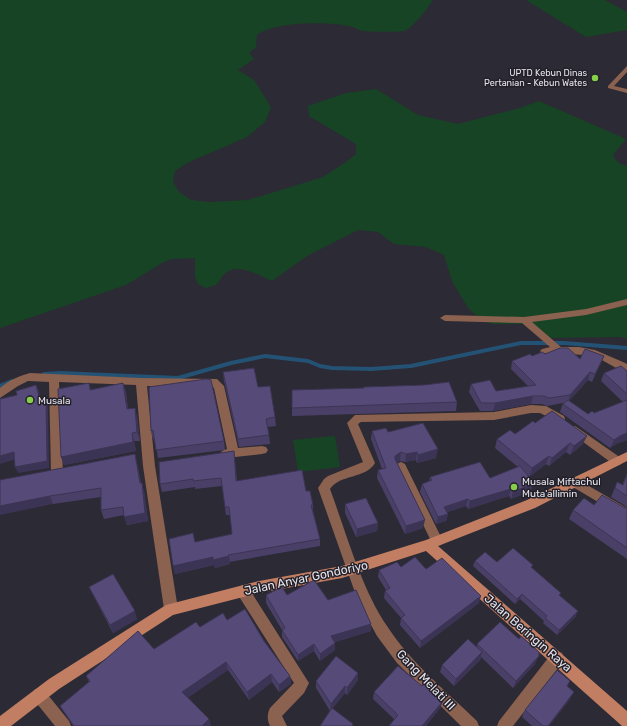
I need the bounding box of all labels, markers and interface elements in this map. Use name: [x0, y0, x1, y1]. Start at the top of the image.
place label: UPTD Kebun Dinas Pertanian - Kebun Wates: [484, 68, 587, 88]
marker: UPTD Kebun Dinas Pertanian - Kebun Wates: [590, 73, 600, 83]
marker: Musala: [25, 395, 35, 405]
place label: Musala: [38, 395, 71, 407]
place label: Musala Miftachul Muta'allimin: [522, 476, 601, 500]
marker: Musala Miftachul Muta'allimin: [509, 482, 519, 492]
street label: Jalan Anyar Gondoriyo: [243, 558, 369, 598]
street label: Jalan Beringin Raya: [481, 591, 575, 675]
street label: Gang Melati III: [394, 647, 458, 713]

